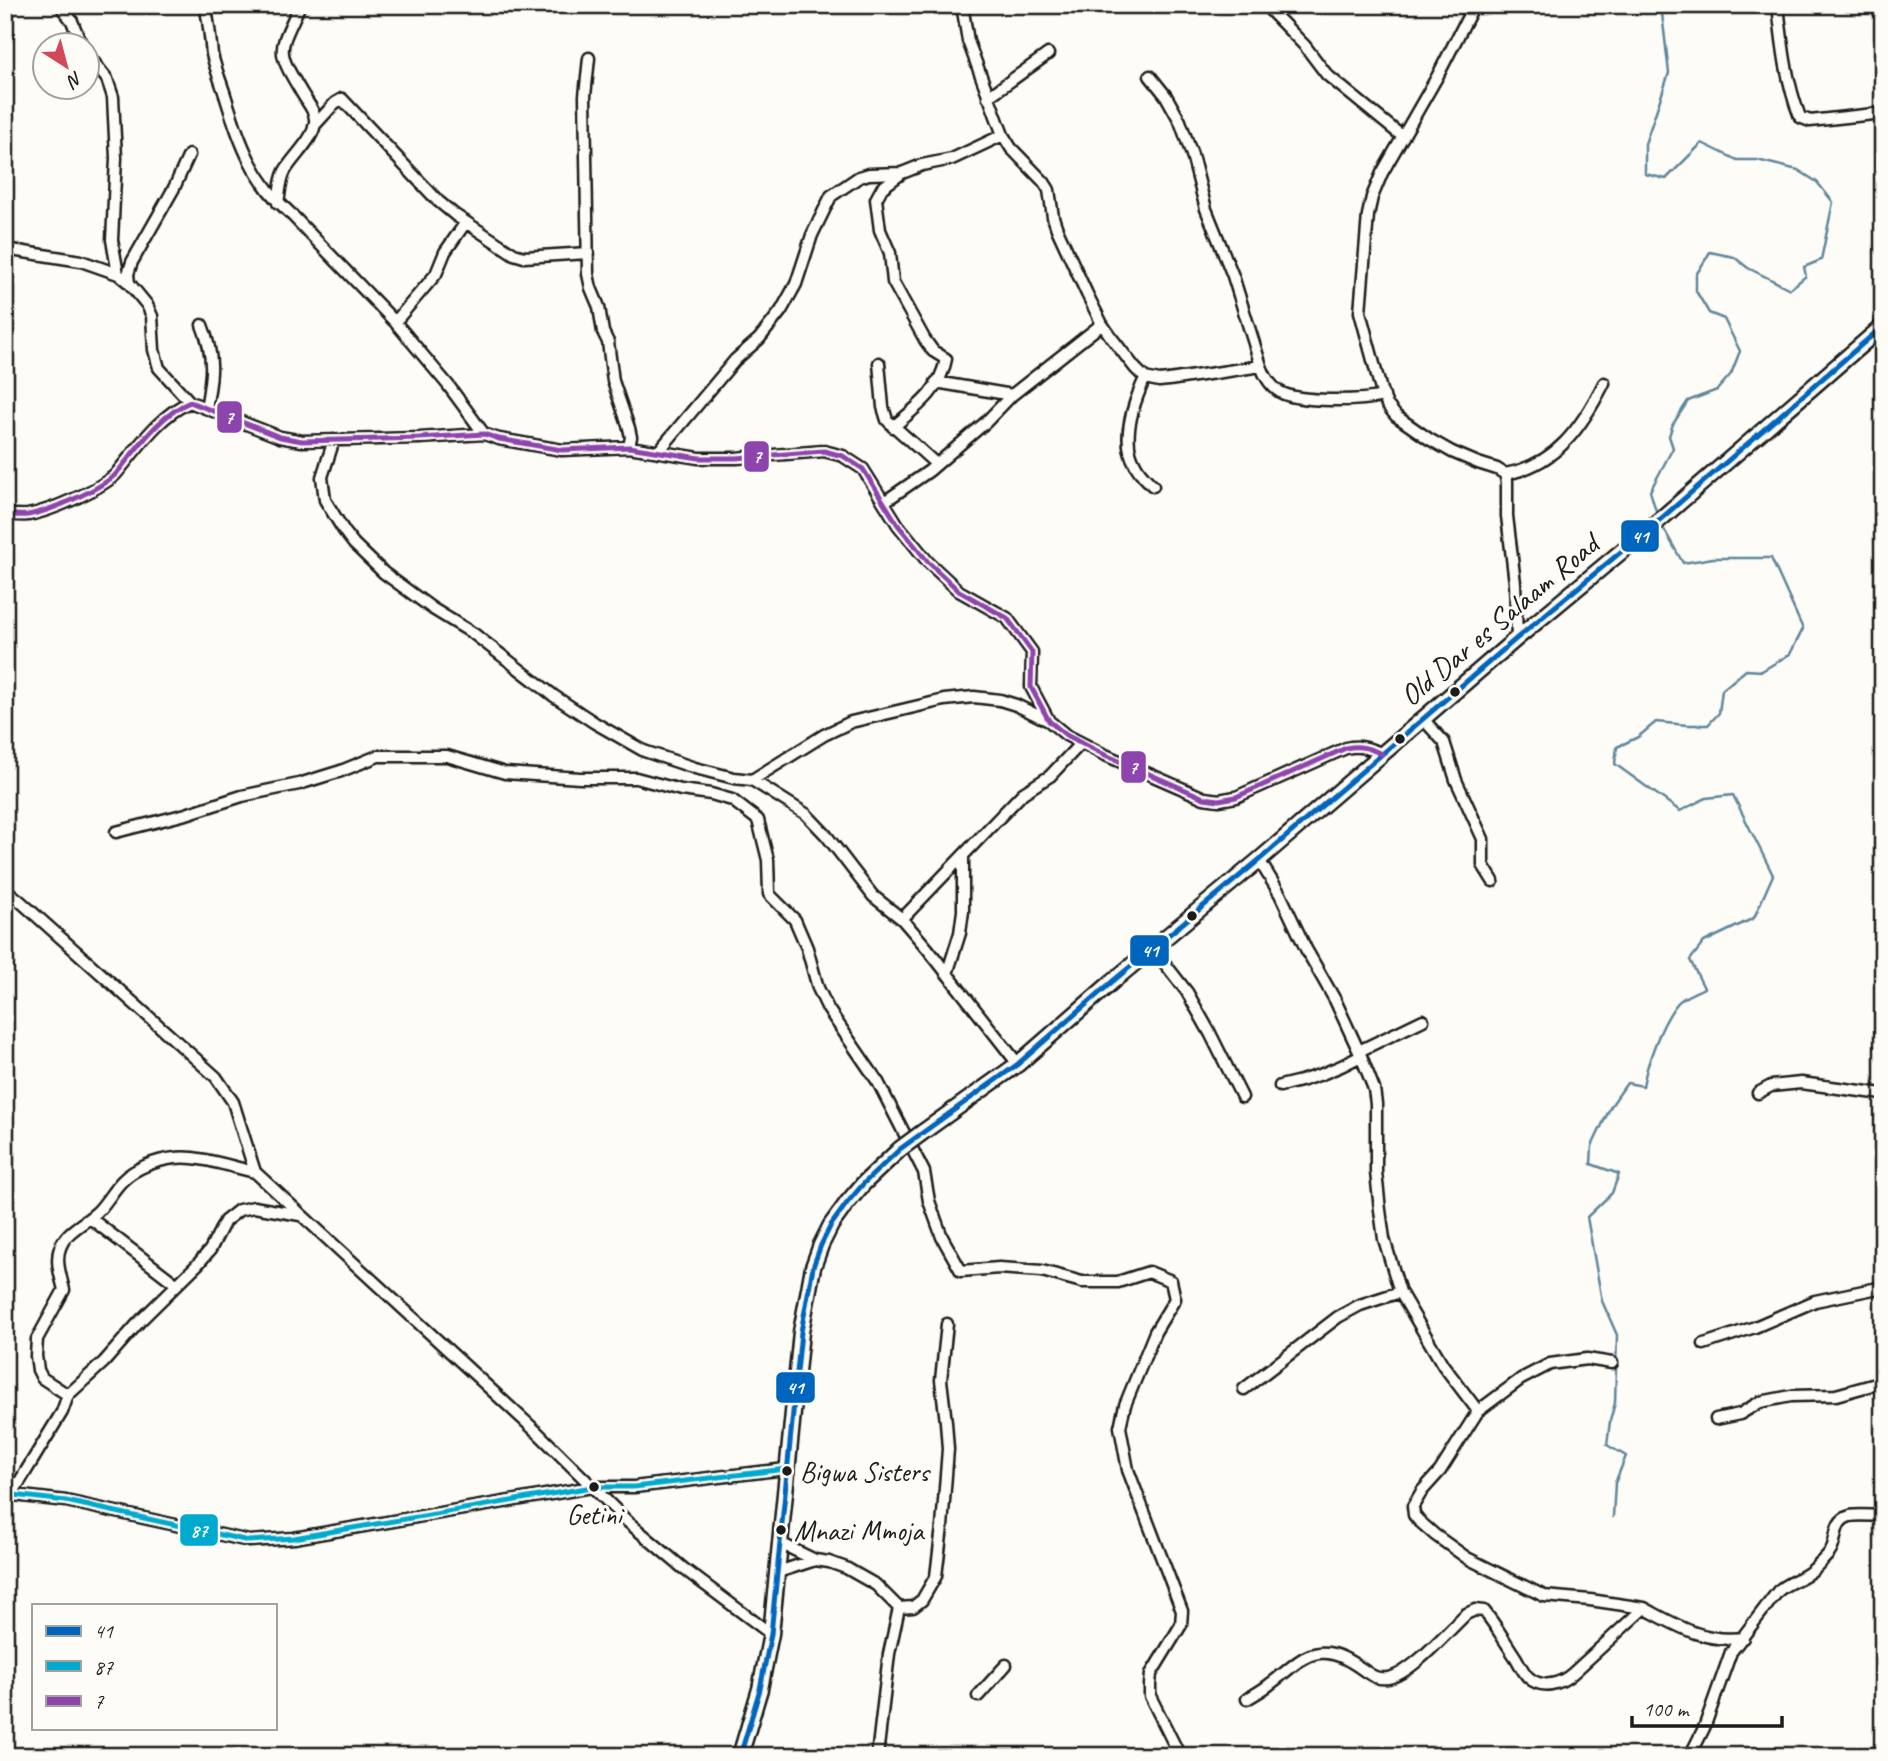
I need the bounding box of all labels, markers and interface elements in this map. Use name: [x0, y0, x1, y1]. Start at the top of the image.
north arrow: [32, 32, 102, 102]
text: N: [61, 66, 87, 94]
line badge: 7: [216, 400, 243, 434]
text: 7: [225, 406, 236, 430]
line badge: 7: [743, 440, 770, 473]
text: 7: [753, 445, 764, 469]
line badge: 41: [1620, 519, 1660, 553]
street label: Old Dar es Salaam Road: [1392, 523, 1609, 714]
text: 41: [1631, 525, 1651, 549]
unlabelled marker: [1448, 685, 1462, 699]
unlabelled marker: [1393, 732, 1407, 746]
line badge: 7: [1120, 750, 1147, 784]
text: 7: [1129, 756, 1140, 780]
unlabelled marker: [1185, 909, 1199, 923]
line badge: 41: [1129, 934, 1170, 967]
text: 41: [1141, 939, 1161, 963]
line badge: 41: [775, 1371, 816, 1404]
text: 41: [786, 1376, 806, 1400]
place label: Bigwa Sisters: [800, 1454, 931, 1489]
marker: Bigwa Sisters: [780, 1464, 794, 1478]
marker: Getini: [587, 1480, 601, 1494]
place label: Getini: [566, 1497, 625, 1532]
line badge: 87: [179, 1513, 219, 1547]
place label: Mnazi Mmoja: [794, 1513, 925, 1548]
text: 87: [190, 1519, 210, 1543]
marker: Mnazi Mmoja: [774, 1523, 788, 1537]
legend: [32, 1604, 276, 1730]
text: 41: [94, 1618, 114, 1644]
text: 87: [94, 1654, 114, 1680]
scale bar: [1632, 1684, 1783, 1728]
text: 7: [94, 1688, 105, 1714]
text: 100 m: [1643, 1696, 1690, 1722]

